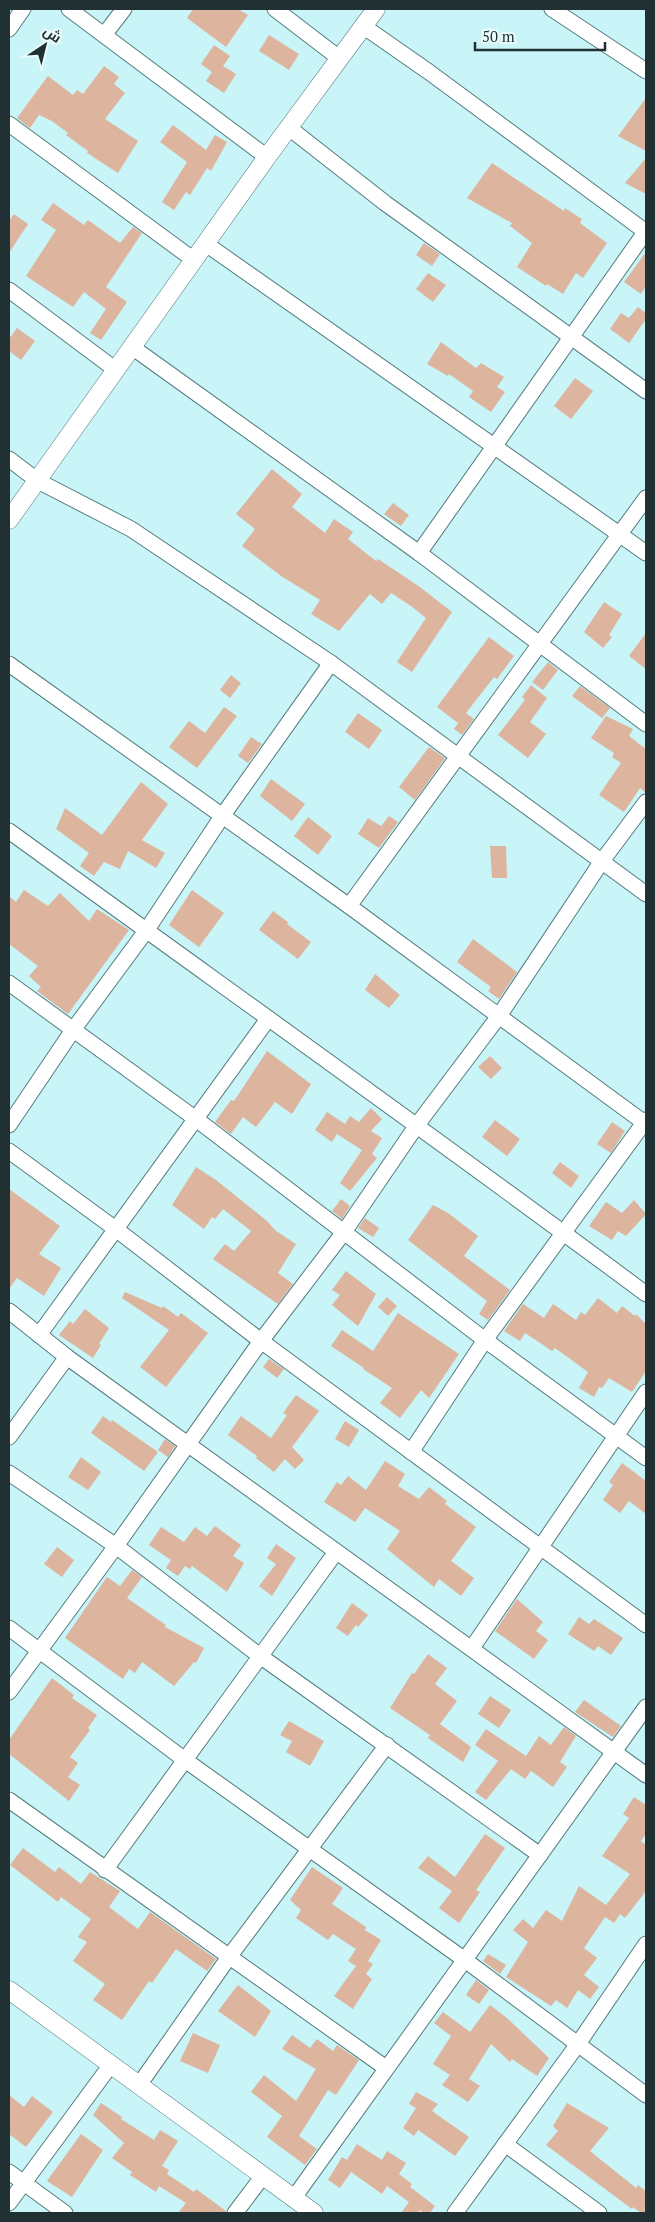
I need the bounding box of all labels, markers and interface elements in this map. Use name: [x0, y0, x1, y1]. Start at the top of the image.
north arrow: [20, 20, 70, 70]
scale bar: [475, 20, 605, 52]
text: ش: [40, 21, 66, 47]
text: 50 m: [482, 26, 515, 46]

